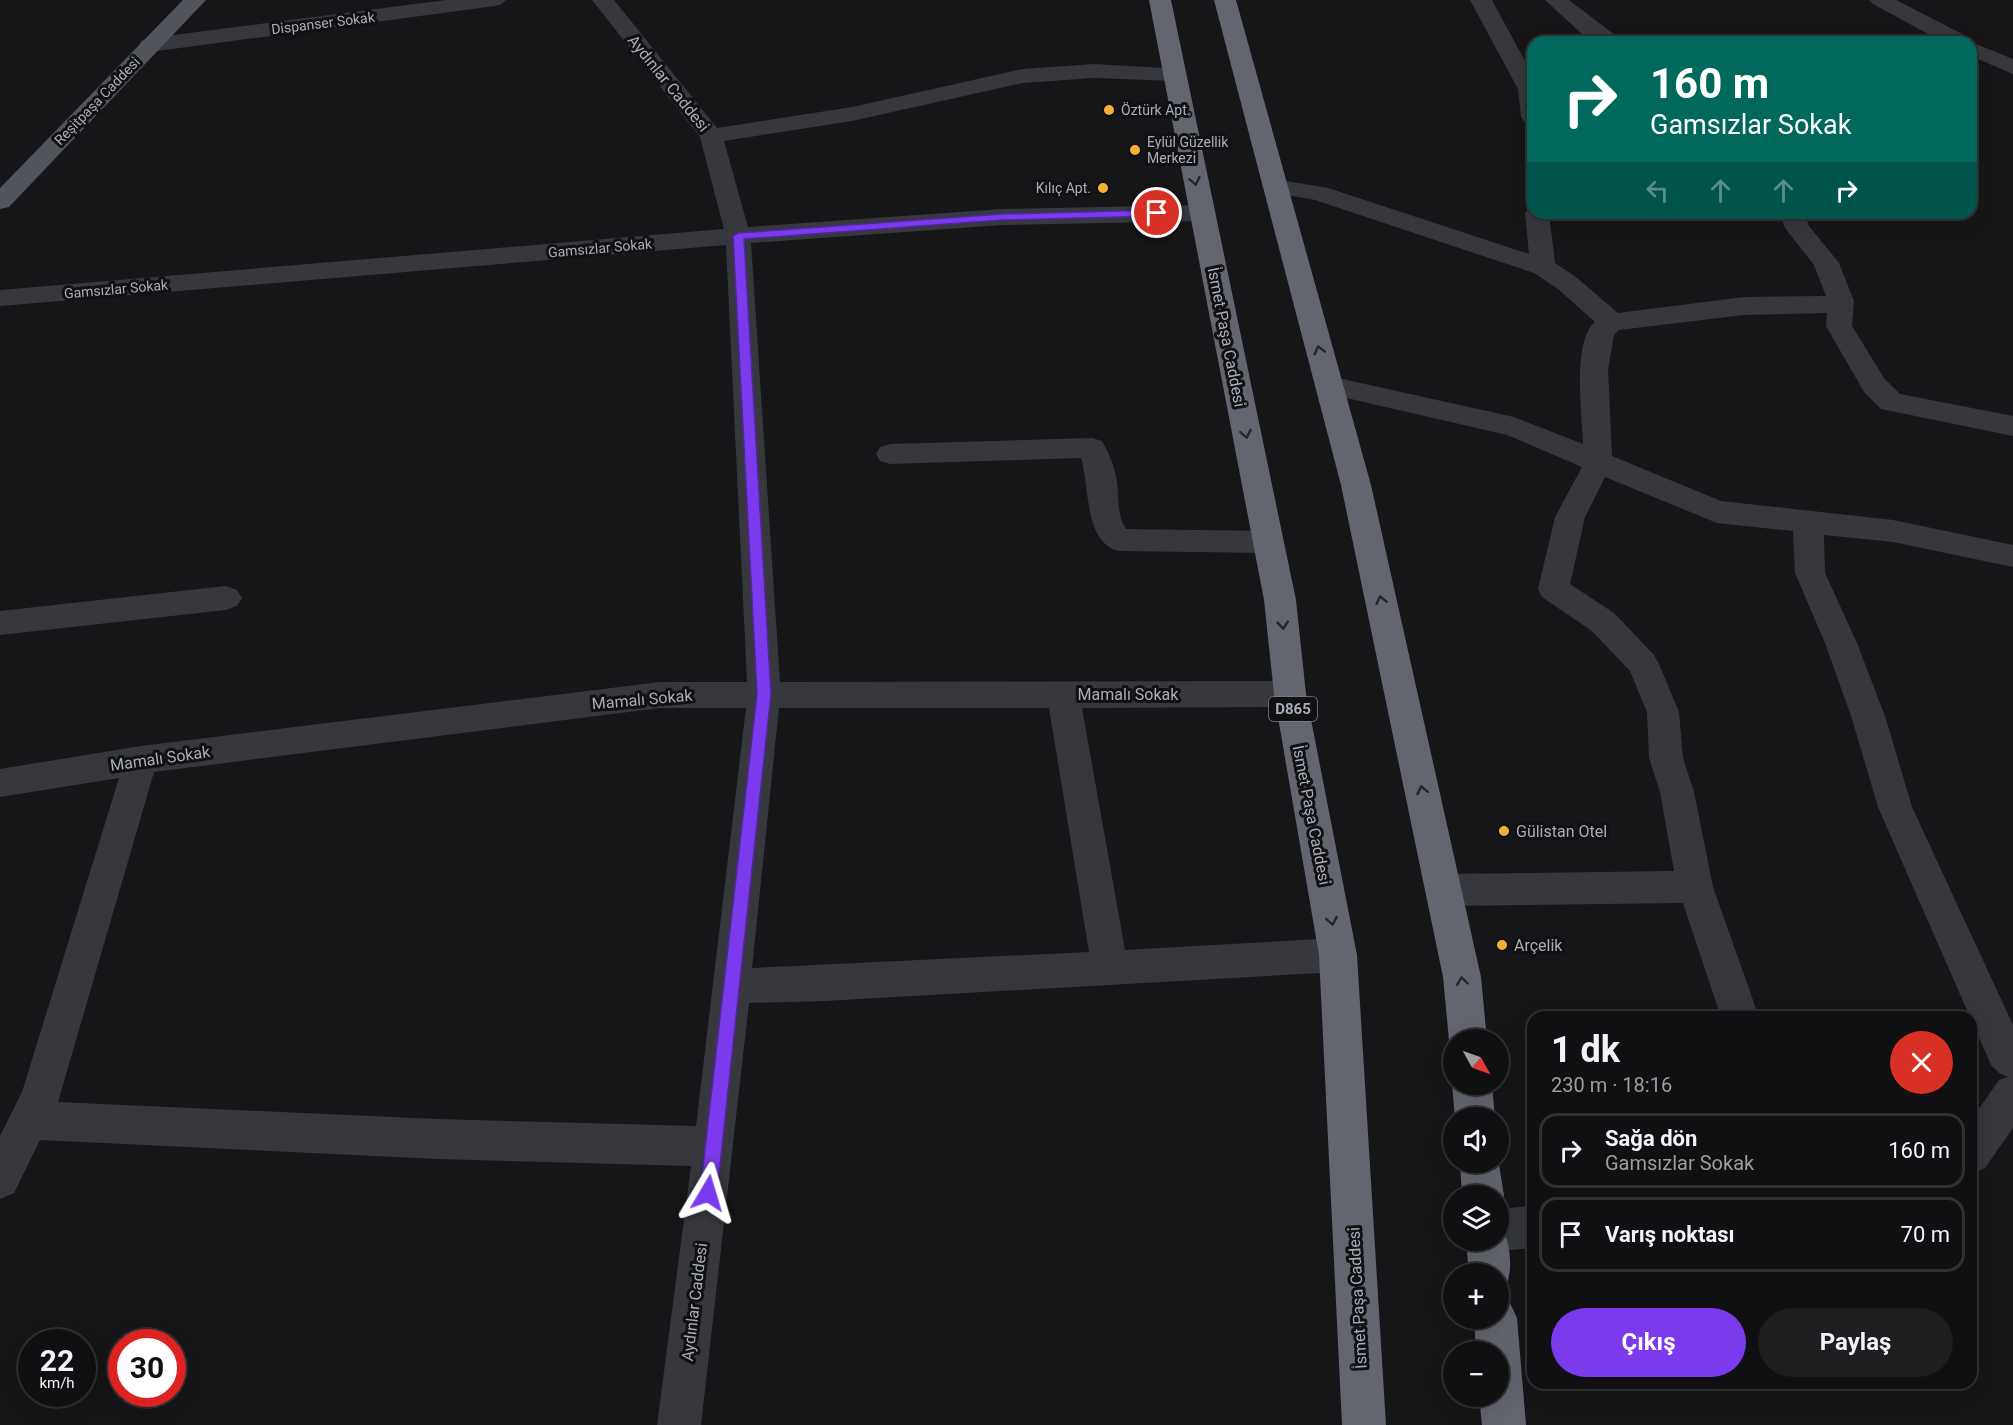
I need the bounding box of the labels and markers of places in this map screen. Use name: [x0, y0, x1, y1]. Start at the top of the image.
place label: Öztürk Apt.: [1121, 102, 1190, 118]
marker: Öztürk Apt.: [1102, 103, 1116, 117]
place label: Eylül Güzellik Merkezi: [1147, 134, 1229, 166]
marker: Eylül Güzellik Merkezi: [1128, 143, 1142, 157]
place label: Kılıç Apt.: [1036, 180, 1091, 196]
marker: Kılıç Apt.: [1096, 181, 1110, 195]
pin: [1131, 187, 1182, 238]
place label: Gülistan Otel: [1516, 822, 1607, 841]
marker: Gülistan Otel: [1497, 824, 1511, 838]
place label: Arçelik: [1514, 936, 1563, 955]
marker: Arçelik: [1495, 938, 1509, 952]

